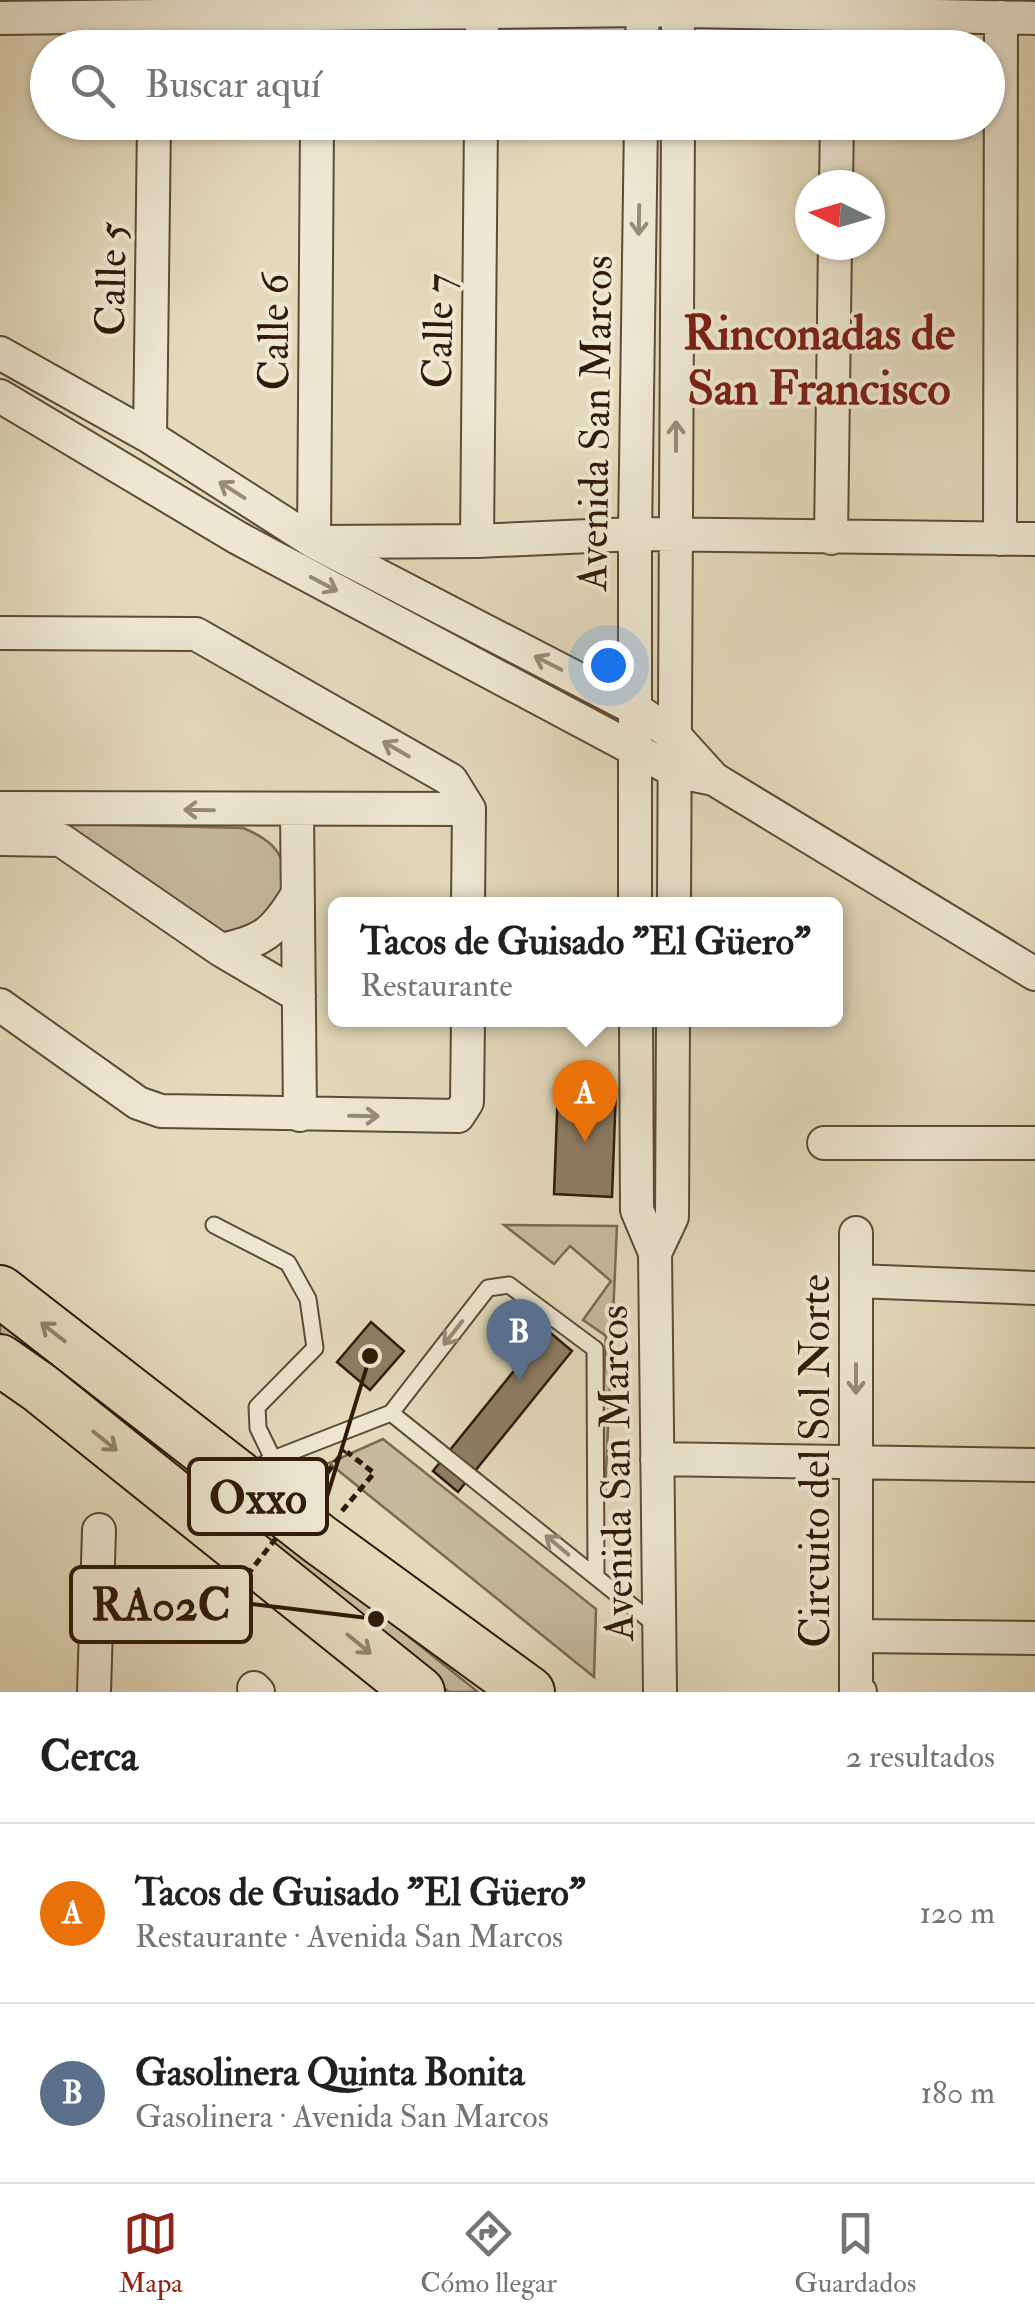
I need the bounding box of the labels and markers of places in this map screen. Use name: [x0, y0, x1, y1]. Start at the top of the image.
pin: A: [552, 1060, 618, 1142]
pin: B: [486, 1298, 552, 1381]
callout: Oxxo: [189, 1459, 327, 1534]
callout: RA02C: [71, 1567, 251, 1642]

